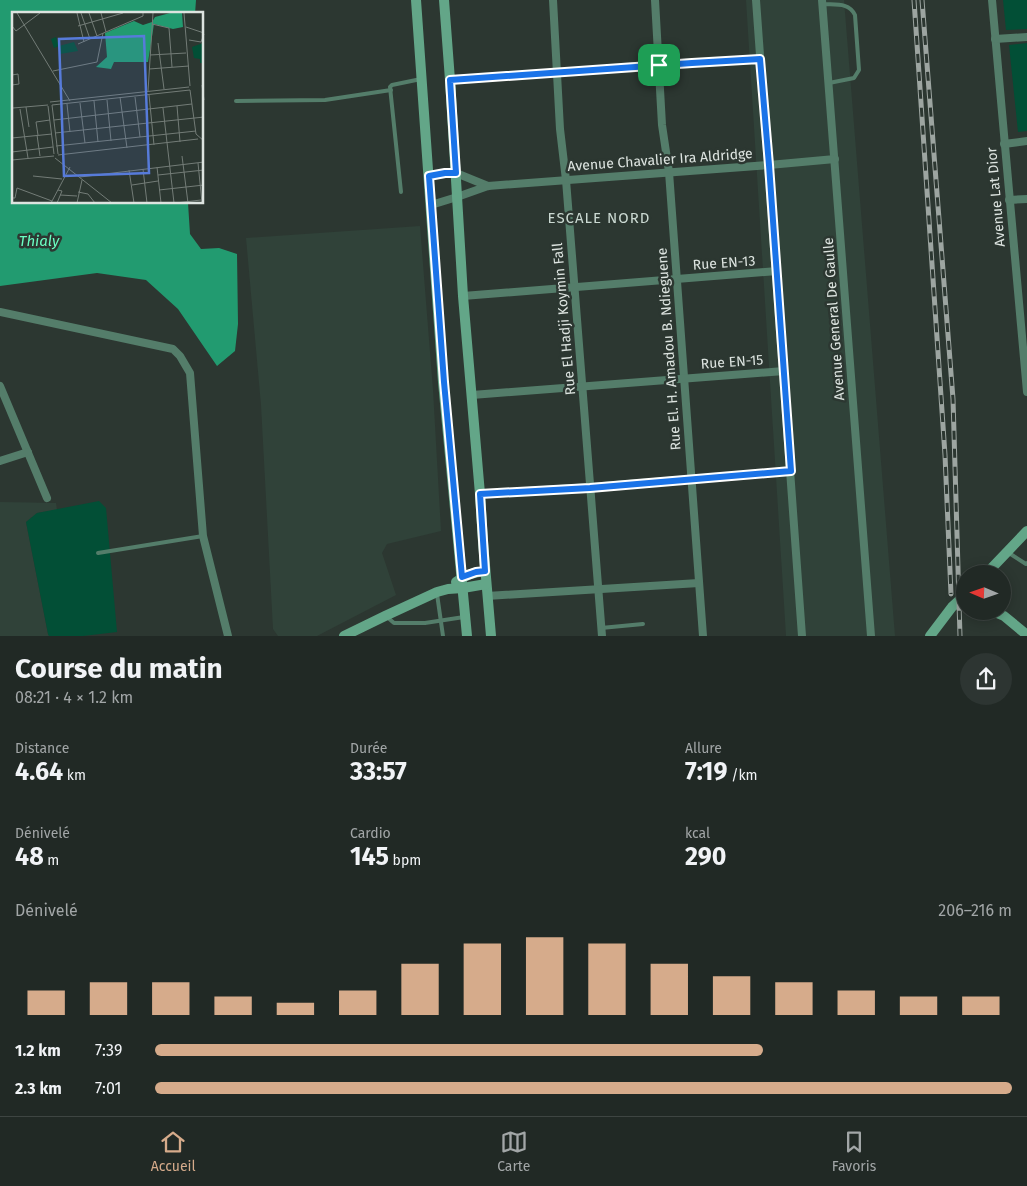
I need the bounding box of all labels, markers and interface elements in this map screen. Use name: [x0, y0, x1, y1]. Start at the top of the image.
inset map: [12, 12, 204, 204]
pin: [638, 44, 680, 86]
icon: arrive: [645, 51, 673, 79]
street label: Avenue Chavalier Ira Aldridge: [567, 145, 753, 175]
street label: Avenue Lat Dior: [983, 146, 1009, 248]
district label: ESCALE NORD: [548, 209, 650, 227]
water label: Thialy: [19, 232, 60, 250]
street label: Avenue General De Gaulle: [820, 237, 848, 401]
street label: Rue El Hadji Koymin Fall: [549, 242, 579, 396]
street label: Rue El. H. Amadou B. Ndieguene: [653, 247, 685, 451]
street label: Rue EN-13: [692, 252, 756, 274]
street label: Rue EN-15: [700, 351, 764, 373]
north arrow: [956, 565, 1011, 620]
map controls: [956, 565, 1011, 620]
text: Course du matin: [15, 652, 223, 685]
button: share: [960, 653, 1012, 705]
text: 08:21 · 4 × 1.2 km: [15, 688, 133, 707]
text: Distance: [15, 740, 69, 757]
text: Durée: [350, 740, 387, 757]
text: Allure: [685, 740, 722, 757]
text: 4.64: [15, 757, 63, 787]
text: 33:57: [350, 757, 407, 787]
text: 7:19: [685, 757, 727, 787]
text: km: [63, 767, 86, 784]
text: /km: [727, 767, 758, 784]
text: Dénivelé: [15, 825, 70, 842]
text: Cardio: [350, 825, 391, 842]
text: kcal: [685, 825, 710, 842]
text: 48: [15, 842, 44, 872]
text: 145: [350, 842, 389, 872]
text: 290: [685, 842, 726, 872]
text: m: [44, 852, 59, 869]
text: bpm: [389, 852, 421, 869]
text: Dénivelé: [15, 901, 78, 920]
text: 206–216 m: [938, 901, 1012, 920]
text: 1.2 km: [15, 1041, 61, 1060]
text: 7:39: [95, 1041, 122, 1060]
text: 2.3 km: [15, 1079, 62, 1098]
text: 7:01: [95, 1079, 121, 1098]
tab: Accueil: [151, 1128, 196, 1175]
tab: Carte: [497, 1128, 530, 1175]
tab: Favoris: [832, 1128, 876, 1175]

